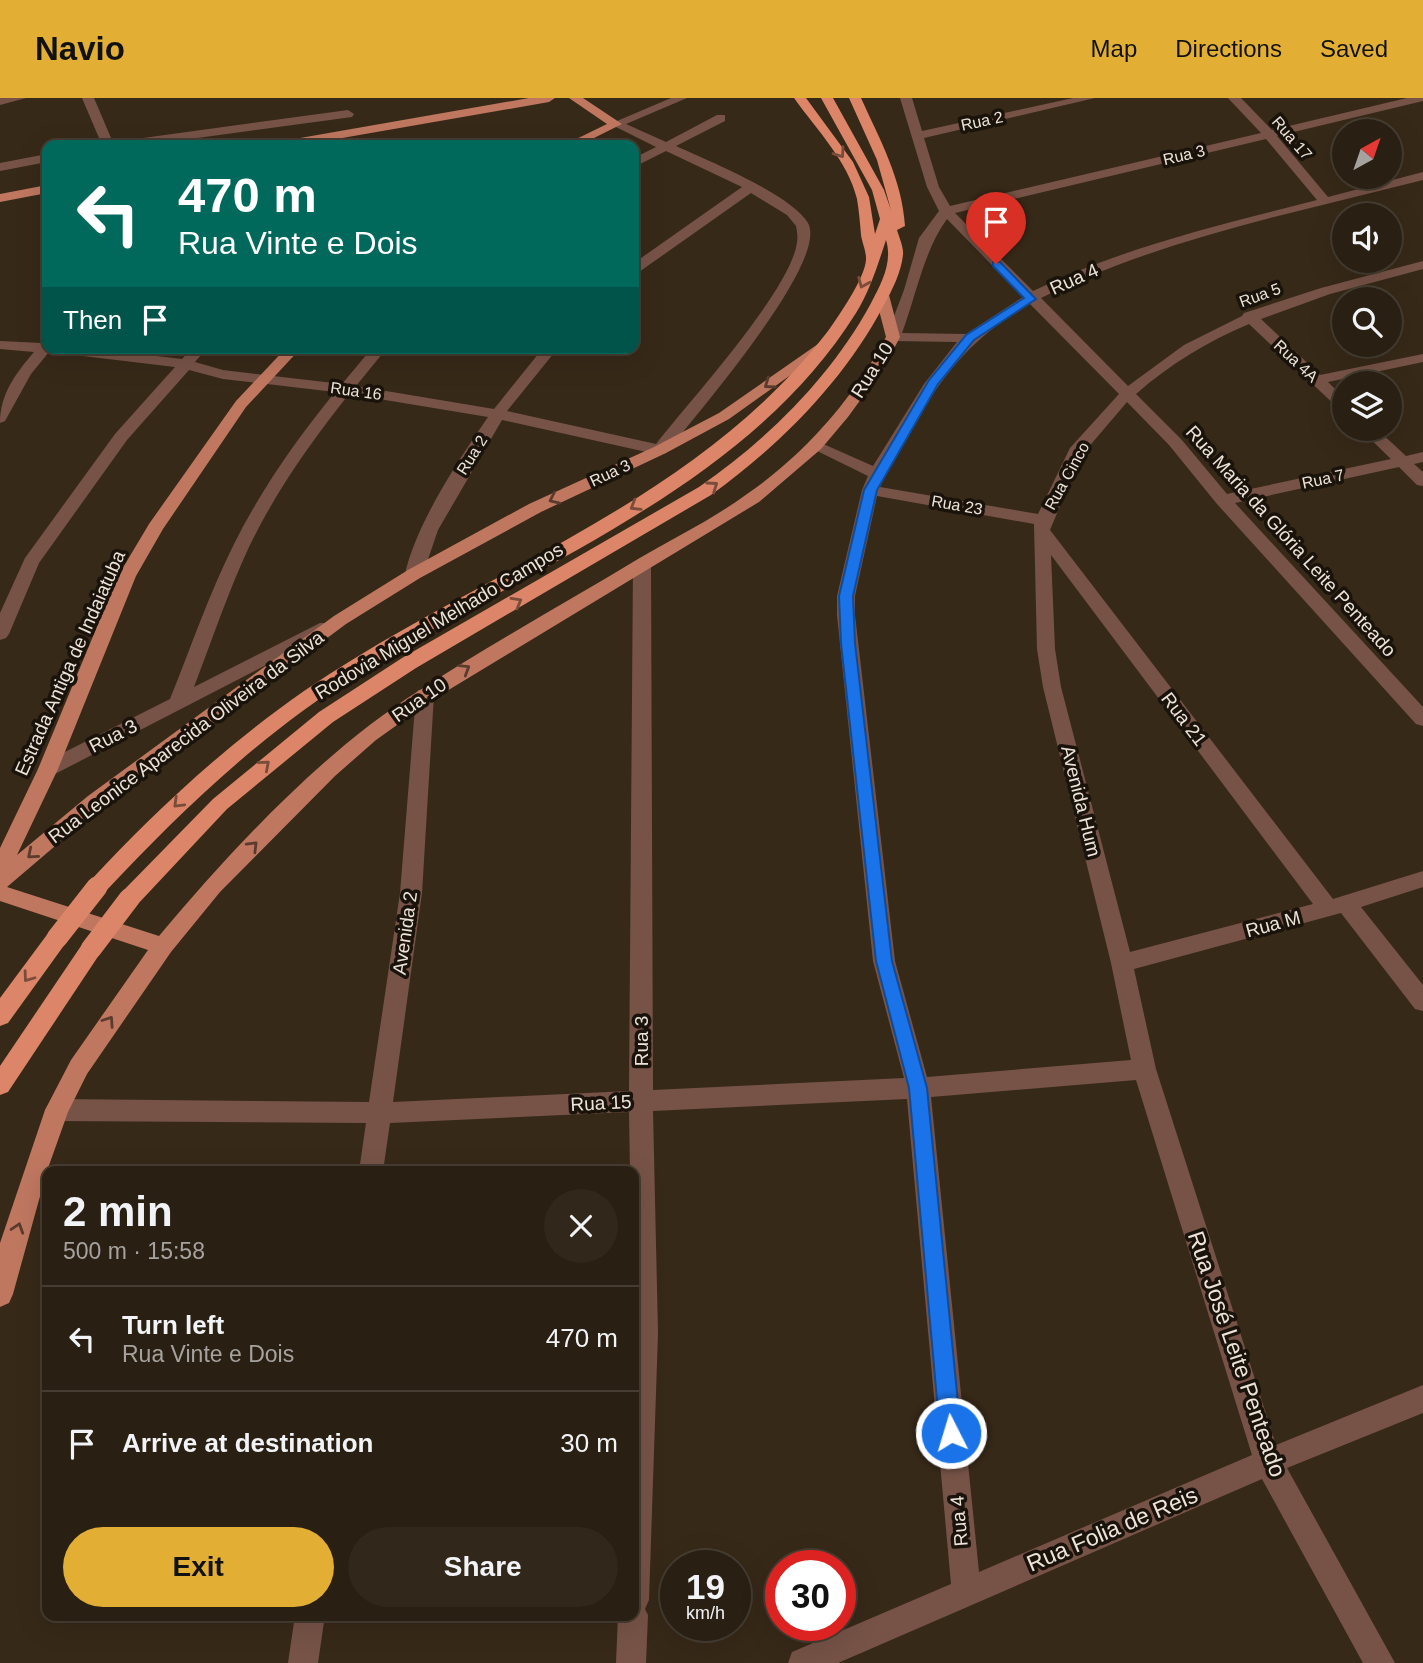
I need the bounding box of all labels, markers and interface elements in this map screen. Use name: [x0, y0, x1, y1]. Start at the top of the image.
text: Navio: [35, 30, 125, 67]
text: Map: [1091, 35, 1137, 62]
text: Directions: [1175, 35, 1282, 62]
text: Saved: [1320, 35, 1388, 62]
street label: Rua 2: [959, 108, 1005, 134]
street label: Rua 17: [1269, 113, 1315, 163]
north arrow: [1332, 119, 1402, 189]
map controls: [1332, 119, 1402, 441]
street label: Rua 3: [1161, 142, 1207, 168]
one-way arrow: [832, 145, 844, 158]
icon: left: [63, 168, 154, 259]
text: 470 m: [178, 168, 317, 222]
pin: [966, 192, 1026, 264]
icon: arrive: [977, 203, 1015, 241]
button: sound: [1332, 203, 1402, 273]
text: Rua Vinte e Dois: [178, 225, 418, 261]
street label: Rua 4: [1047, 259, 1102, 299]
one-way arrow: [857, 276, 871, 288]
street label: Rua 5: [1237, 280, 1283, 310]
button: search: [1332, 287, 1402, 357]
icon: arrive: [136, 301, 174, 339]
text: Then: [63, 305, 122, 335]
street label: Rua 4A: [1271, 337, 1322, 386]
street label: Rua 10: [847, 338, 897, 402]
button: layers: [1332, 371, 1402, 441]
one-way arrow: [764, 376, 777, 389]
street label: Rua 16: [329, 379, 383, 403]
street label: Rua Maria da Glória Leite Penteado: [1182, 421, 1400, 661]
street label: Rua 2: [453, 432, 491, 478]
street label: Rua Cinco: [1041, 439, 1093, 513]
street label: Rua 3: [587, 456, 633, 490]
street label: Rua 7: [1300, 466, 1346, 492]
one-way arrow: [705, 482, 718, 494]
one-way arrow: [549, 491, 561, 505]
street label: Rua 23: [930, 492, 984, 518]
one-way arrow: [629, 498, 642, 511]
street label: Rodovia Miguel Melhado Campos: [311, 539, 567, 703]
street label: Estrada Antiga de Indaiatuba: [11, 547, 129, 779]
one-way arrow: [510, 597, 523, 610]
street label: Rua Leonice Aparecida Oliveira da Silva: [44, 626, 328, 847]
one-way arrow: [457, 665, 470, 678]
street label: Rua 10: [388, 674, 450, 726]
street label: Rua 21: [1157, 688, 1211, 750]
street label: Rua 3: [86, 715, 140, 757]
street label: Avenida Hum: [1057, 743, 1105, 859]
one-way arrow: [257, 761, 270, 773]
one-way arrow: [173, 795, 186, 808]
one-way arrow: [245, 841, 258, 854]
one-way arrow: [27, 846, 40, 858]
street label: Avenida 2: [389, 890, 421, 976]
street label: Rua M: [1243, 907, 1303, 941]
one-way arrow: [24, 969, 36, 982]
one-way arrow: [101, 1016, 113, 1029]
street label: Rua 3: [631, 1016, 652, 1066]
street label: Rua 15: [570, 1091, 632, 1115]
text: 2 min: [63, 1188, 173, 1235]
button: close: [544, 1189, 618, 1263]
one-way arrow: [10, 1222, 24, 1235]
street label: Rua José Leite Penteado: [1183, 1228, 1291, 1480]
text: 500 m · 15:58: [63, 1238, 205, 1264]
text: Turn left: [122, 1310, 224, 1340]
icon: left: [63, 1320, 101, 1358]
text: 470 m: [546, 1323, 618, 1353]
text: Rua Vinte e Dois: [122, 1341, 294, 1367]
position arrow: [914, 1396, 988, 1470]
icon: arrive: [63, 1425, 101, 1463]
text: Arrive at destination: [122, 1428, 373, 1458]
text: 30 m: [560, 1428, 618, 1458]
street label: Rua Folia de Reis: [1023, 1481, 1201, 1577]
street label: Rua 4: [946, 1494, 972, 1547]
button: Exit: [63, 1527, 334, 1607]
button: Share: [348, 1527, 618, 1607]
speed limit sign: 30: [765, 1550, 856, 1641]
text: 19: [686, 1567, 725, 1606]
text: km/h: [686, 1603, 725, 1623]

